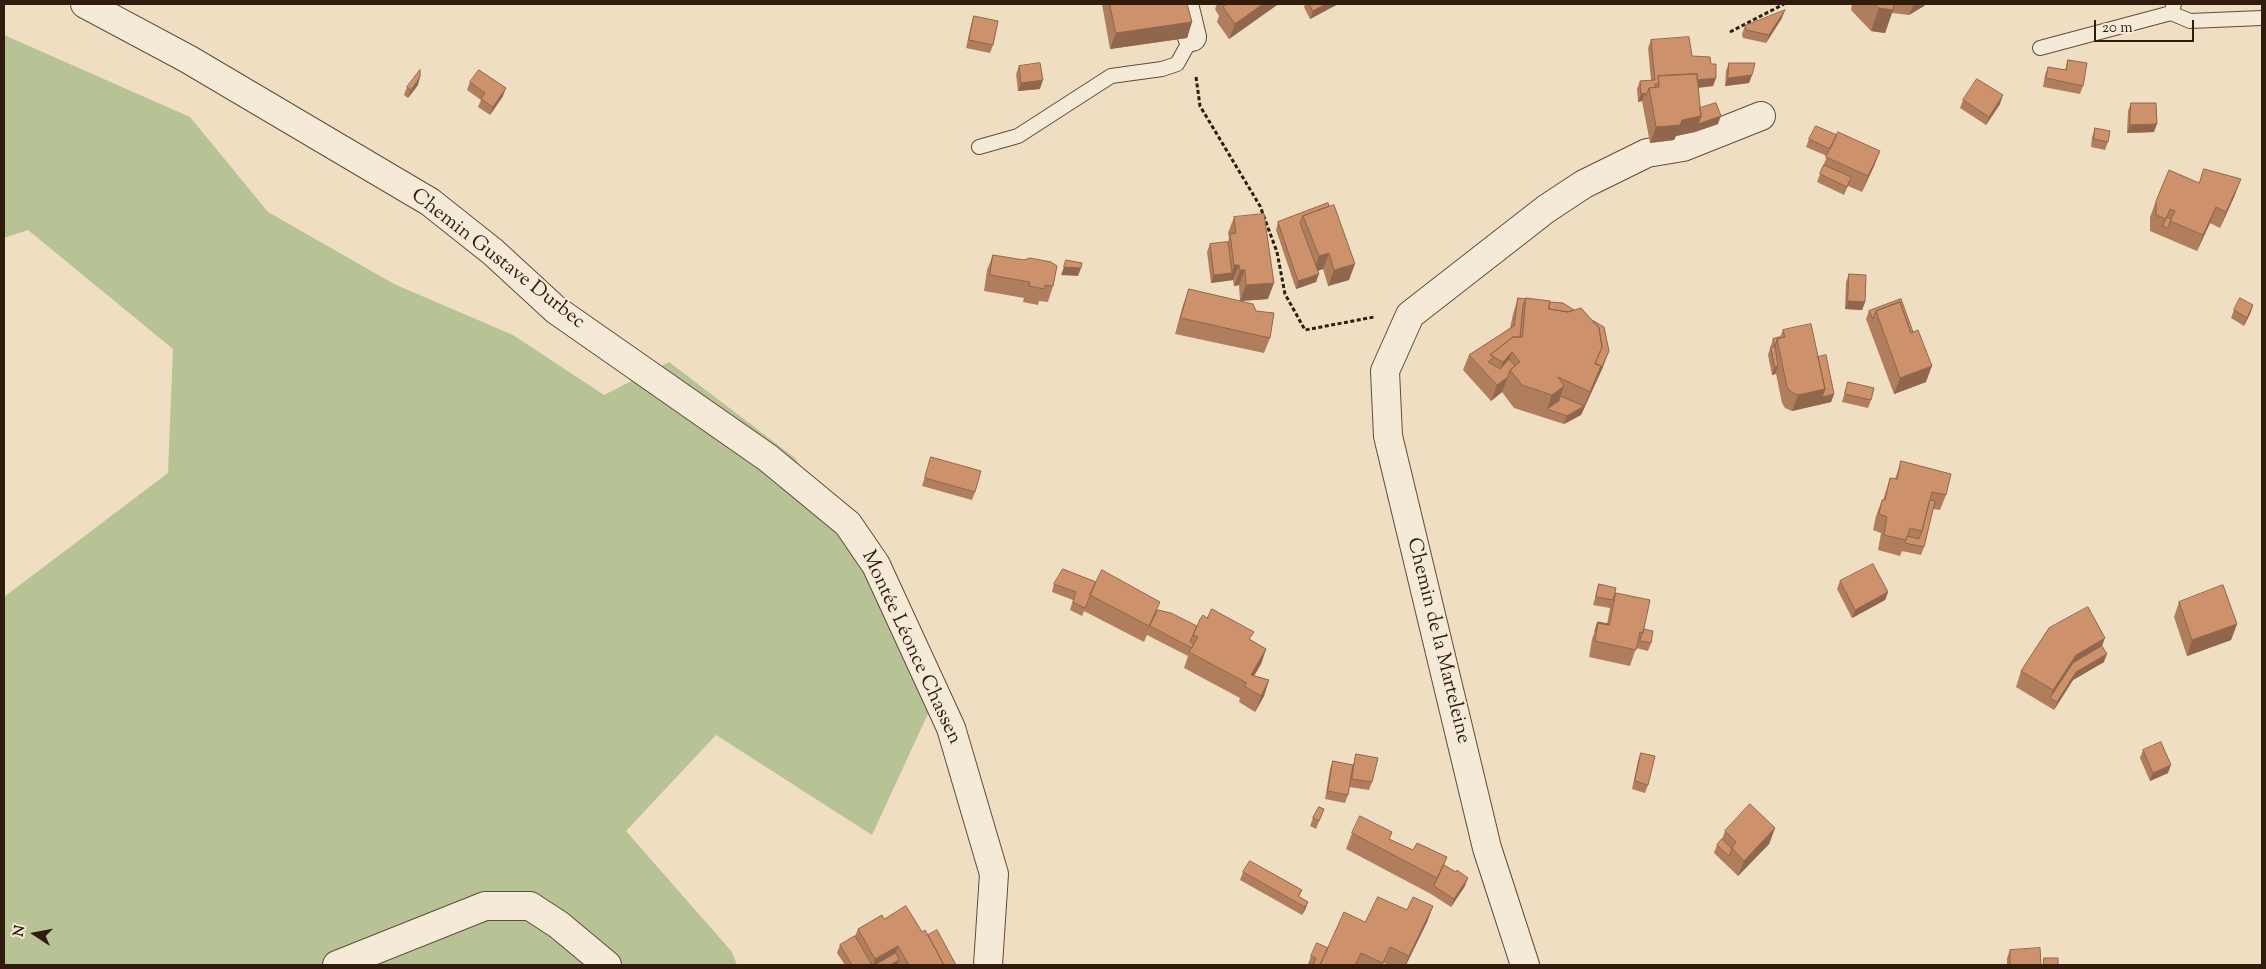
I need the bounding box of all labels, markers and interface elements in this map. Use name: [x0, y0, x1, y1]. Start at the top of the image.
scale bar: [2096, 10, 2196, 42]
text: 20 m: [2102, 18, 2133, 39]
street label: Chemin Gustave Durbec: [405, 185, 589, 335]
street label: Chemin de la Marteleine: [1400, 536, 1474, 746]
street label: Montée Léonce Chassen: [855, 547, 965, 749]
north arrow: [10, 909, 60, 959]
text: N: [9, 924, 31, 939]

